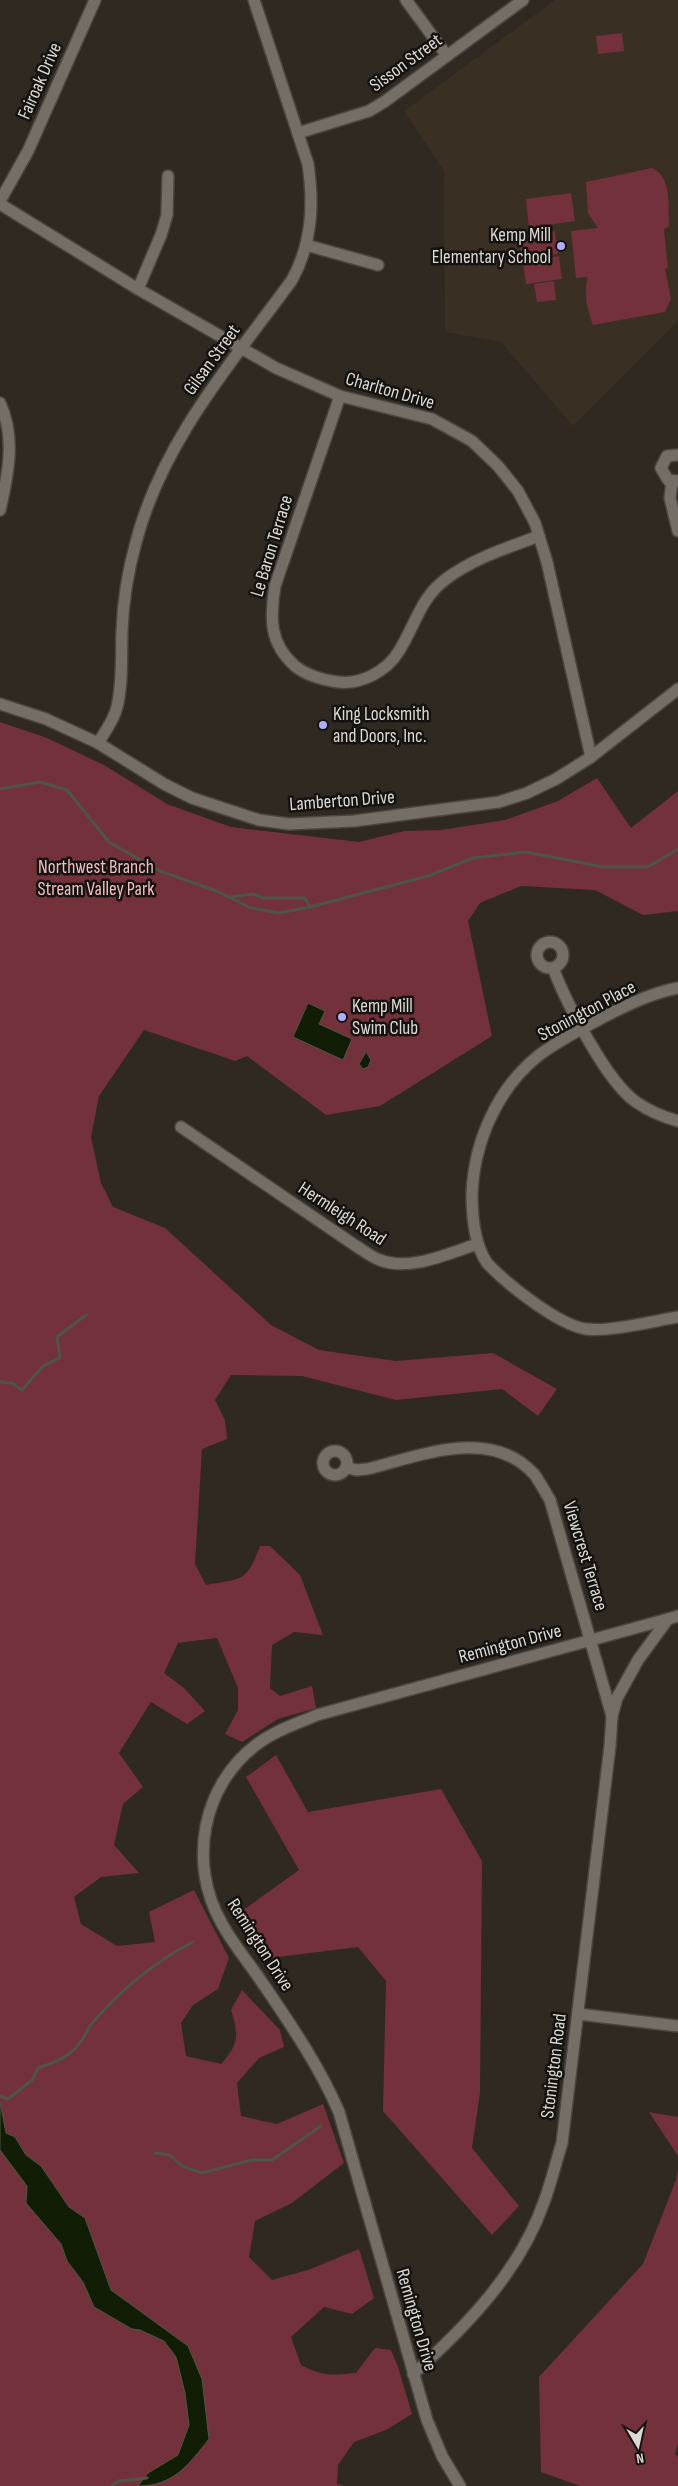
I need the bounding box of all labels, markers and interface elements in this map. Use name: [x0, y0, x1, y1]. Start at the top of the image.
street label: Sisson Street: [365, 29, 447, 97]
street label: Fairoak Drive: [13, 39, 67, 123]
place label: Kemp Mill Elementary School: [432, 224, 551, 269]
marker: Kemp Mill Elementary School: [555, 240, 567, 252]
street label: Gilsan Street: [179, 320, 245, 400]
street label: Charlton Drive: [343, 367, 437, 415]
street label: Le Baron Terrace: [246, 493, 298, 599]
place label: King Locksmith and Doors, Inc.: [333, 703, 430, 748]
marker: King Locksmith and Doors, Inc.: [317, 719, 329, 731]
street label: Lamberton Drive: [289, 786, 395, 816]
park label: Northwest Branch Stream Valley Park: [37, 856, 155, 901]
street label: Stonington Place: [534, 976, 640, 1046]
place label: Kemp Mill Swim Club: [352, 995, 418, 1040]
marker: Kemp Mill Swim Club: [336, 1011, 348, 1023]
street label: Hermleigh Road: [294, 1177, 390, 1251]
street label: Viewcrest Terrace: [557, 1498, 613, 1614]
street label: Remington Drive: [456, 1619, 564, 1669]
street label: Remington Drive: [222, 1895, 298, 1995]
street label: Stonington Road: [536, 2012, 572, 2120]
street label: Remington Drive: [390, 2266, 442, 2374]
north arrow: [613, 2421, 663, 2471]
text: N: [635, 2449, 645, 2467]

